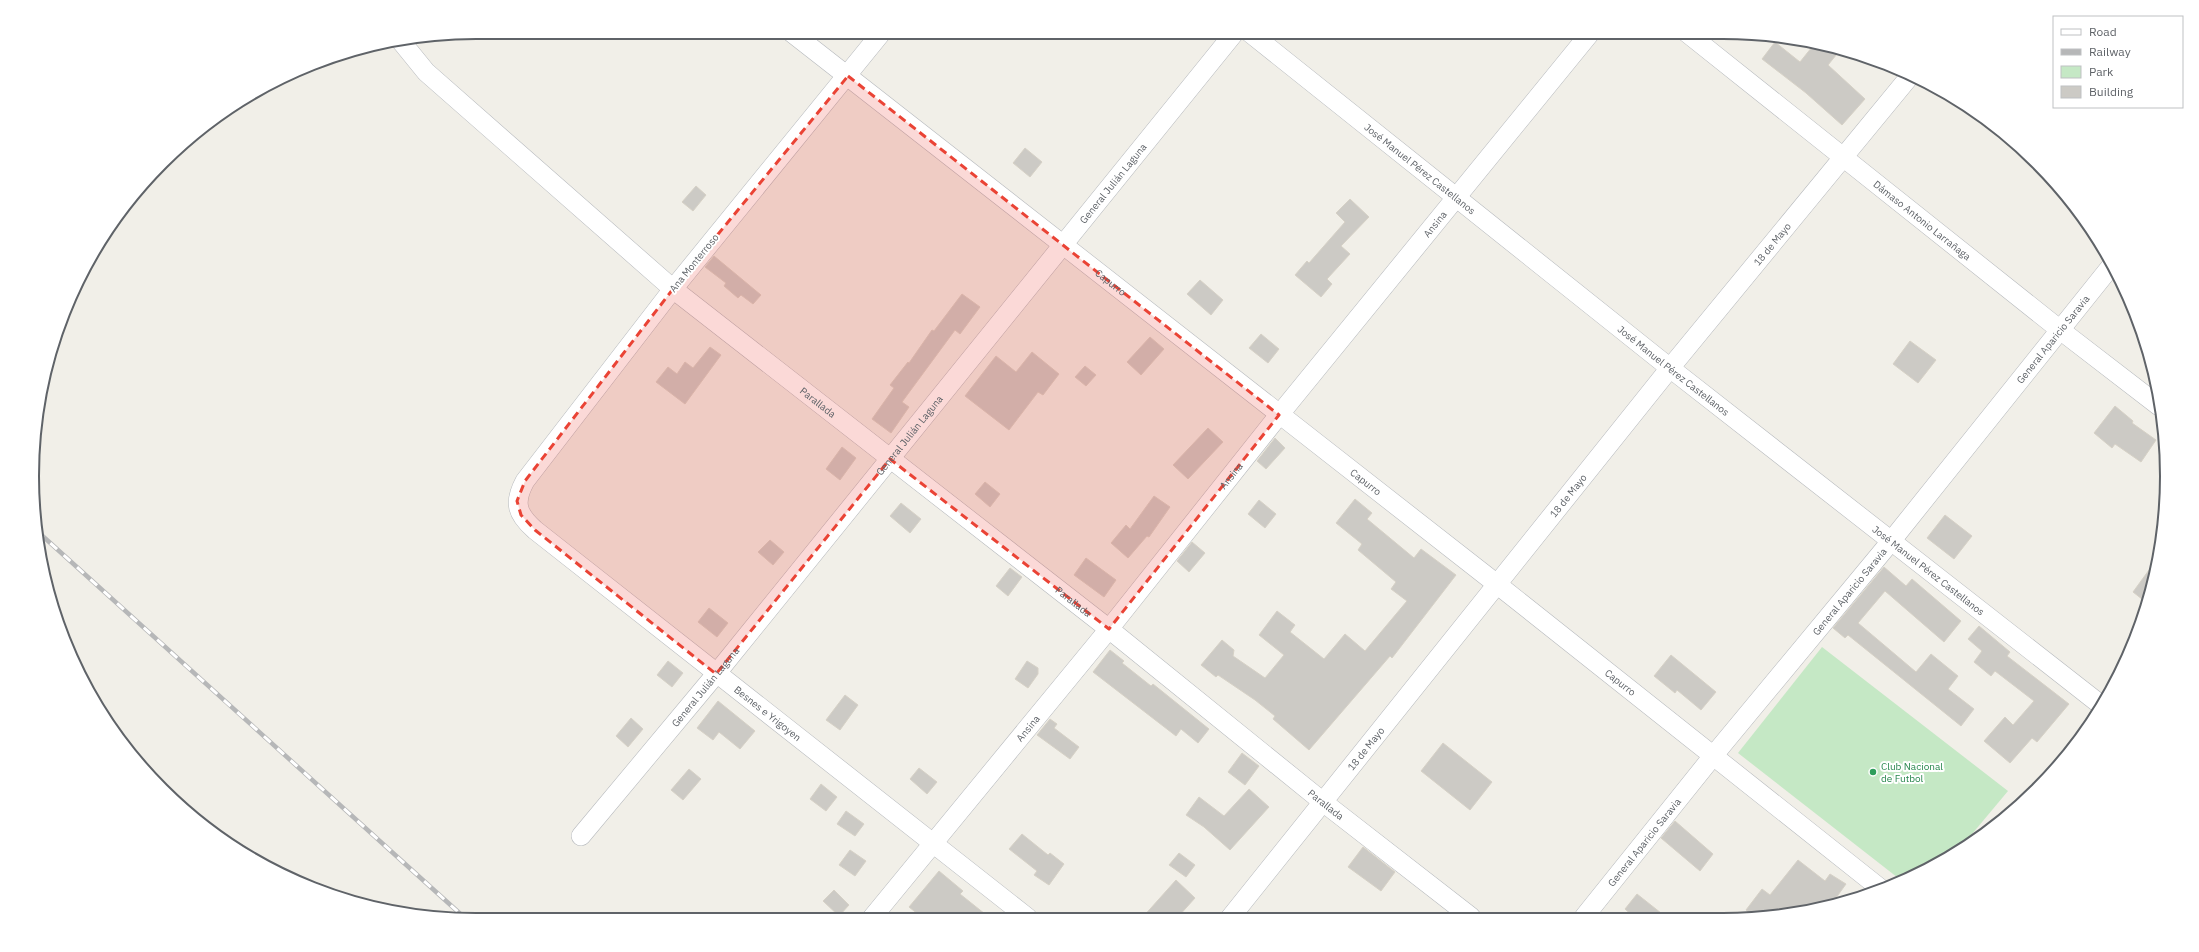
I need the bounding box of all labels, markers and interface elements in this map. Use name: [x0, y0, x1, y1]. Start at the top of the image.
legend: [2053, 16, 2183, 108]
text: Road: [2089, 24, 2117, 39]
text: Railway: [2089, 44, 2131, 59]
text: Park: [2089, 64, 2114, 79]
text: Building: [2089, 84, 2134, 99]
street label: José Manuel Pérez Castellanos: [1362, 120, 1479, 217]
street label: General Julián Laguna: [1076, 140, 1150, 226]
street label: Dámaso Antonio Larrañaga: [1871, 177, 1974, 263]
street label: Ansina: [1420, 207, 1450, 240]
street label: 18 de Mayo: [1750, 219, 1794, 268]
street label: Ana Monterroso: [666, 231, 722, 295]
street label: Capurro: [1093, 266, 1129, 299]
street label: General Aparicio Saravia: [2013, 292, 2092, 386]
street label: José Manuel Pérez Castellanos: [1615, 322, 1732, 419]
street label: Parallada: [797, 384, 839, 421]
street label: General Julián Laguna: [873, 392, 946, 478]
street label: Ansina: [1216, 459, 1246, 492]
street label: Capurro: [1348, 466, 1384, 498]
street label: 18 de Mayo: [1547, 471, 1590, 520]
street label: José Manuel Pérez Castellanos: [1870, 522, 1987, 618]
street label: General Aparicio Saravia: [1809, 545, 1890, 638]
street label: Parallada: [1053, 583, 1095, 620]
street label: General Julián Laguna: [668, 644, 742, 729]
street label: Capurro: [1602, 666, 1639, 699]
street label: Besnes e Yrigoyen: [732, 683, 804, 744]
street label: Ansina: [1013, 712, 1043, 744]
street label: 18 de Mayo: [1344, 724, 1387, 773]
place label: Club Nacional de Futbol: [1881, 760, 1943, 785]
marker: Club Nacional de Futbol: [1868, 767, 1878, 777]
street label: Parallada: [1306, 786, 1347, 823]
street label: General Aparicio Saravia: [1605, 795, 1684, 889]

